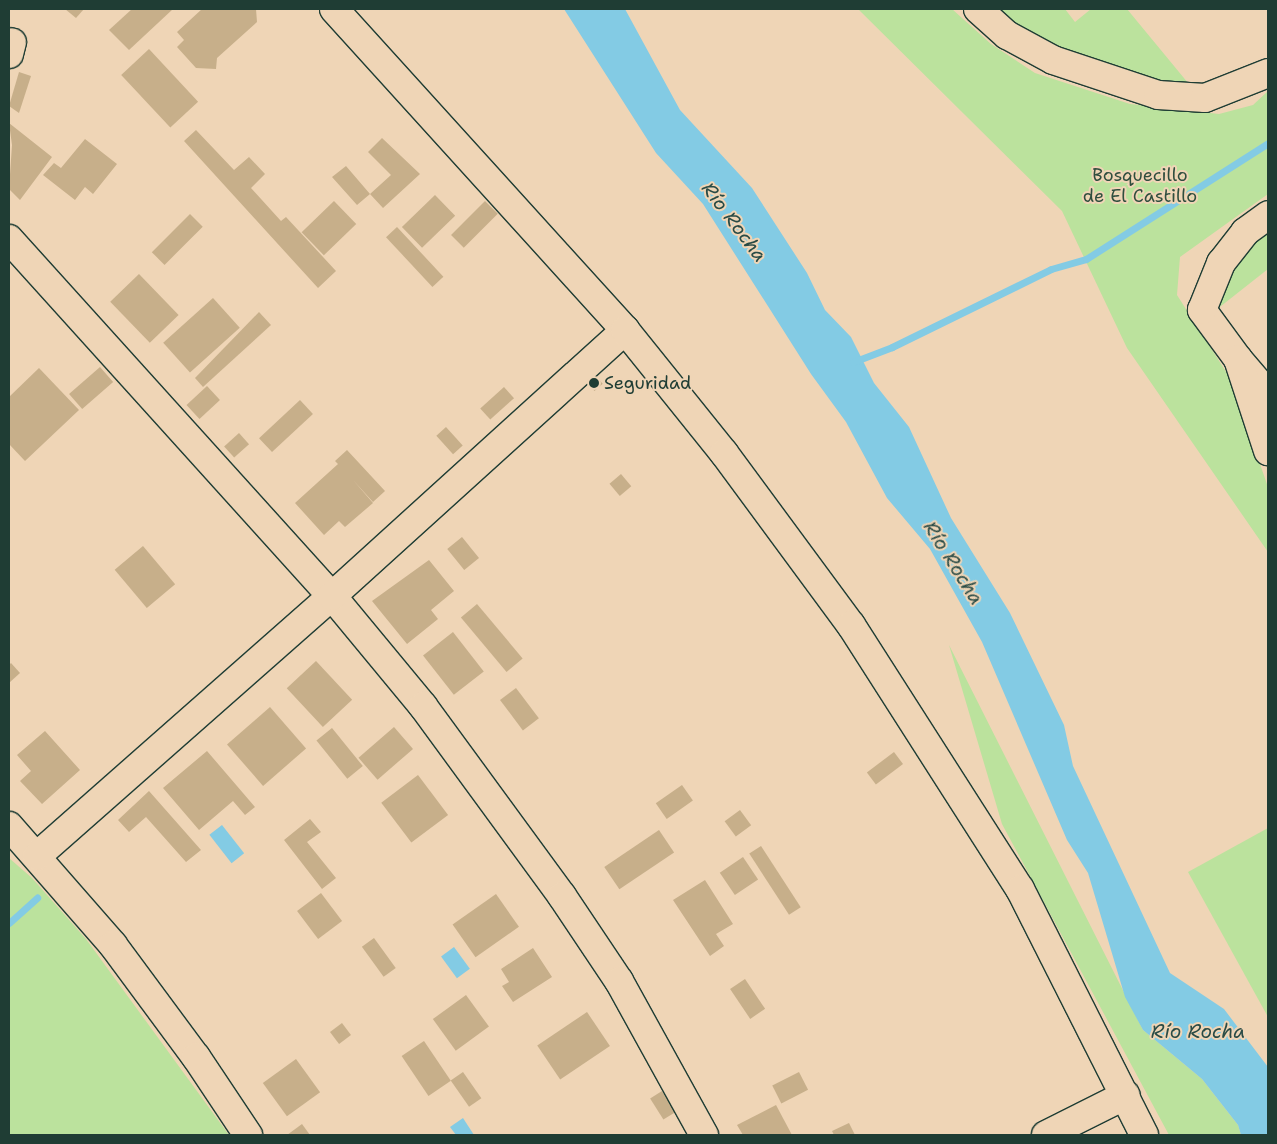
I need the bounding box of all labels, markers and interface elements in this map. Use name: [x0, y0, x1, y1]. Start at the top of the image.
park label: Bosquecillo de El Castillo: [1083, 165, 1197, 208]
water label: Río Rocha: [697, 178, 771, 266]
place label: Seguridad: [604, 372, 692, 394]
marker: Seguridad: [588, 377, 600, 389]
water label: Río Rocha: [918, 517, 988, 609]
water label: Río Rocha: [1151, 1021, 1245, 1043]

